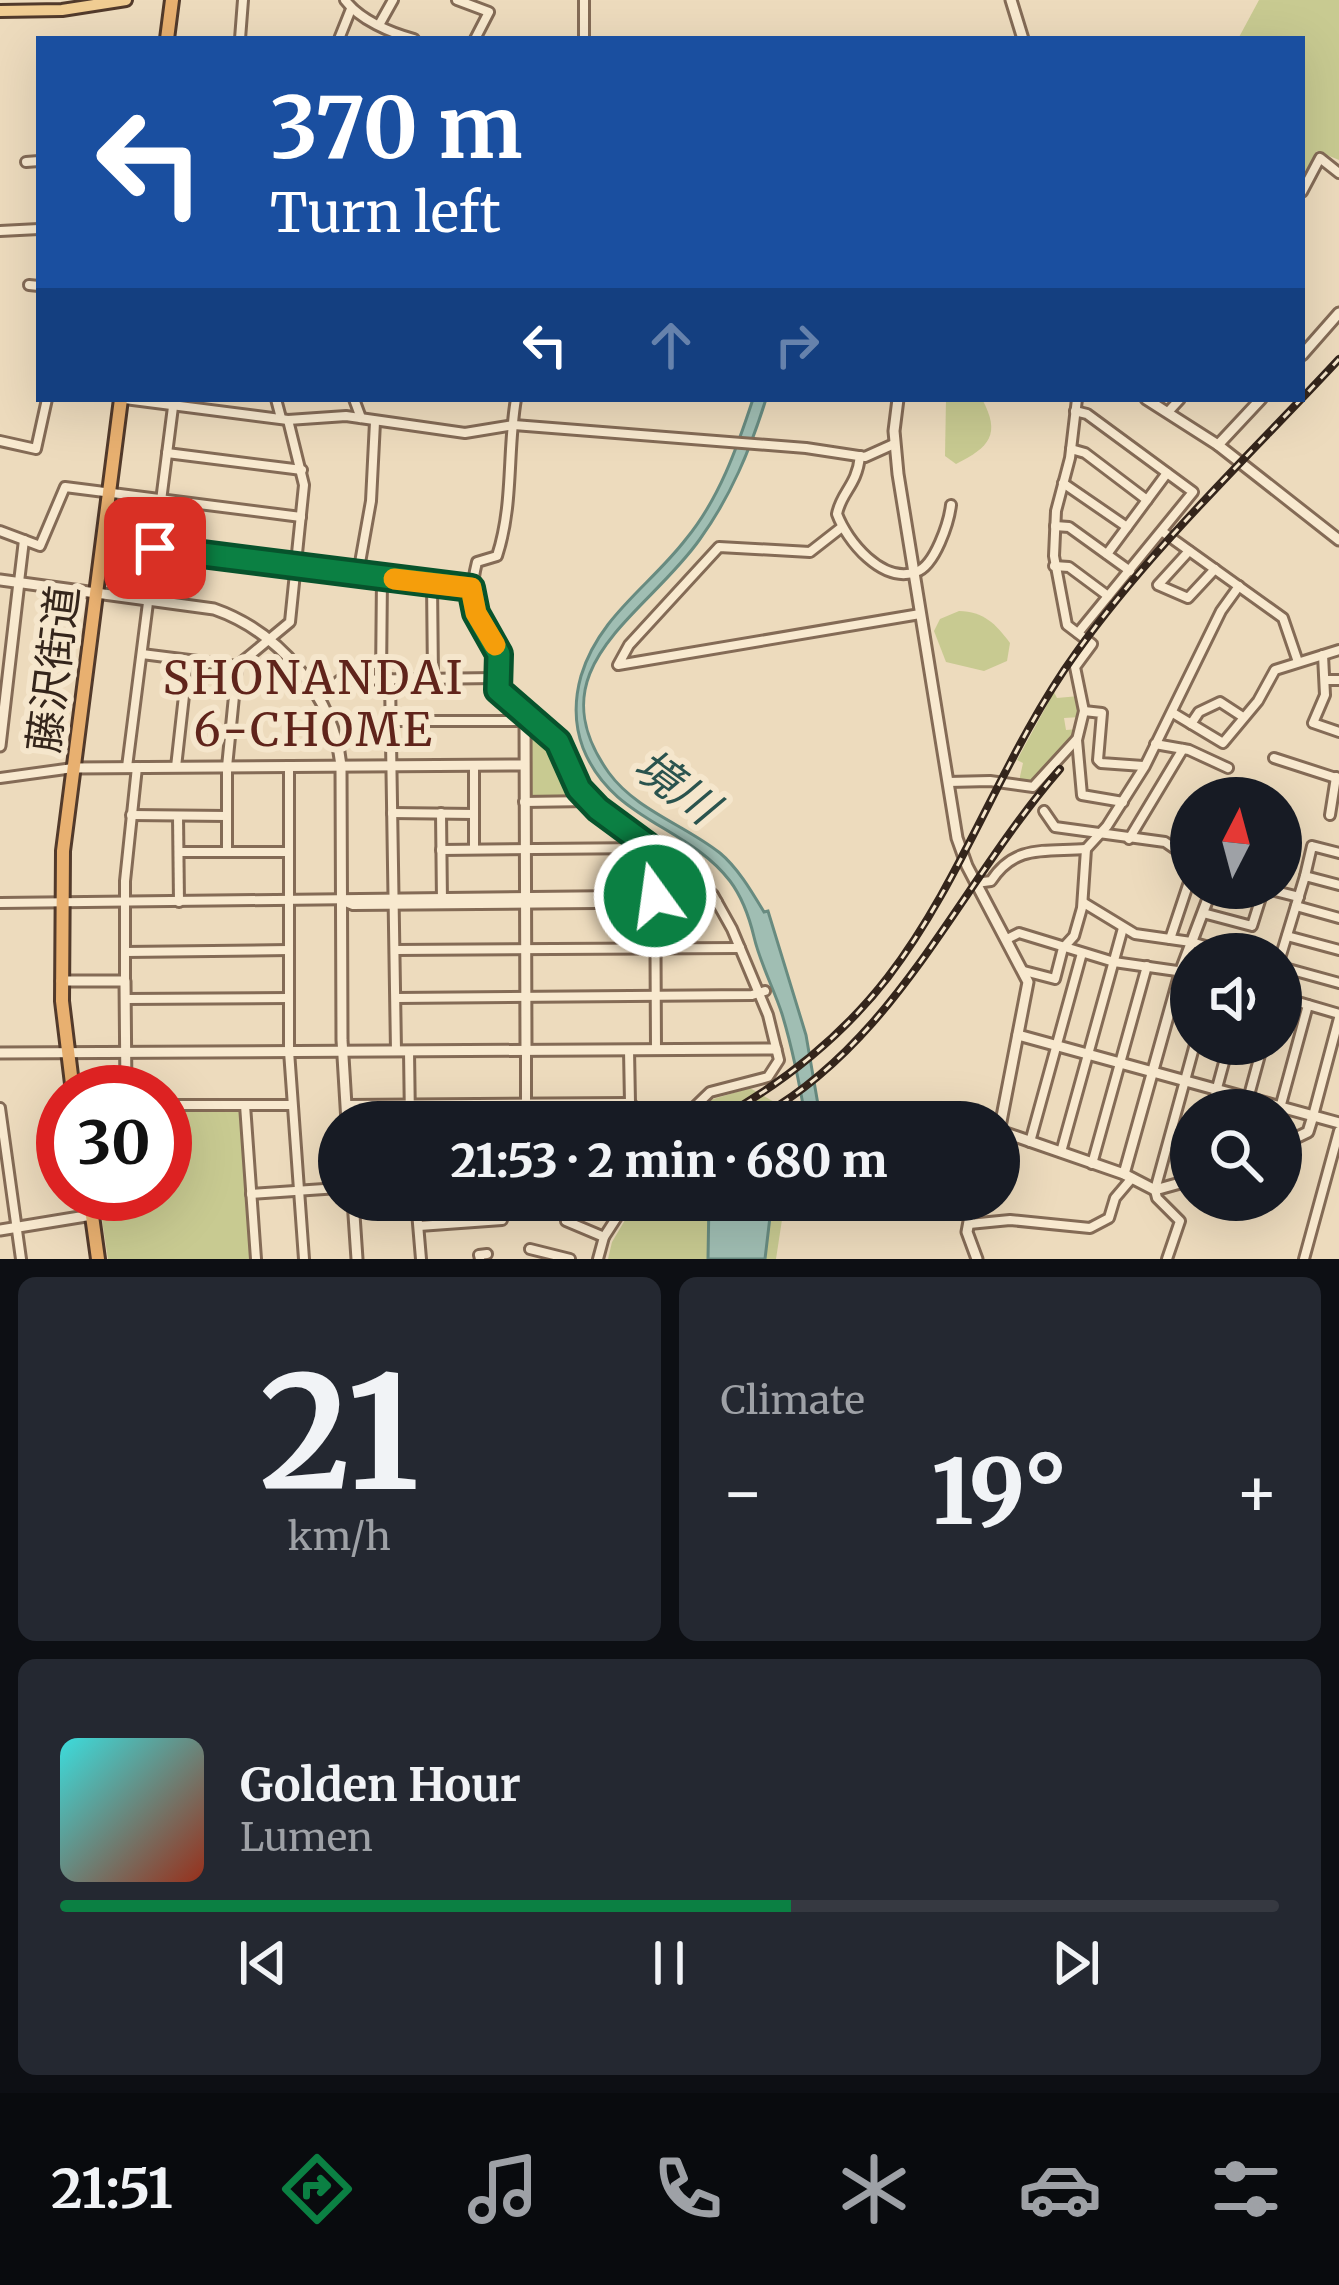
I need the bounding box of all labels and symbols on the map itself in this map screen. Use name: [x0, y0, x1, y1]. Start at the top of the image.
pin: [104, 497, 206, 599]
street label: 藤沢街道: [17, 582, 89, 756]
district label: SHONANDAI 6-CHOME: [163, 650, 465, 758]
water label: 境川: [623, 737, 732, 837]
north arrow: [1170, 777, 1302, 909]
position arrow: [592, 833, 718, 959]
speed limit sign: 30: [36, 1065, 192, 1221]

